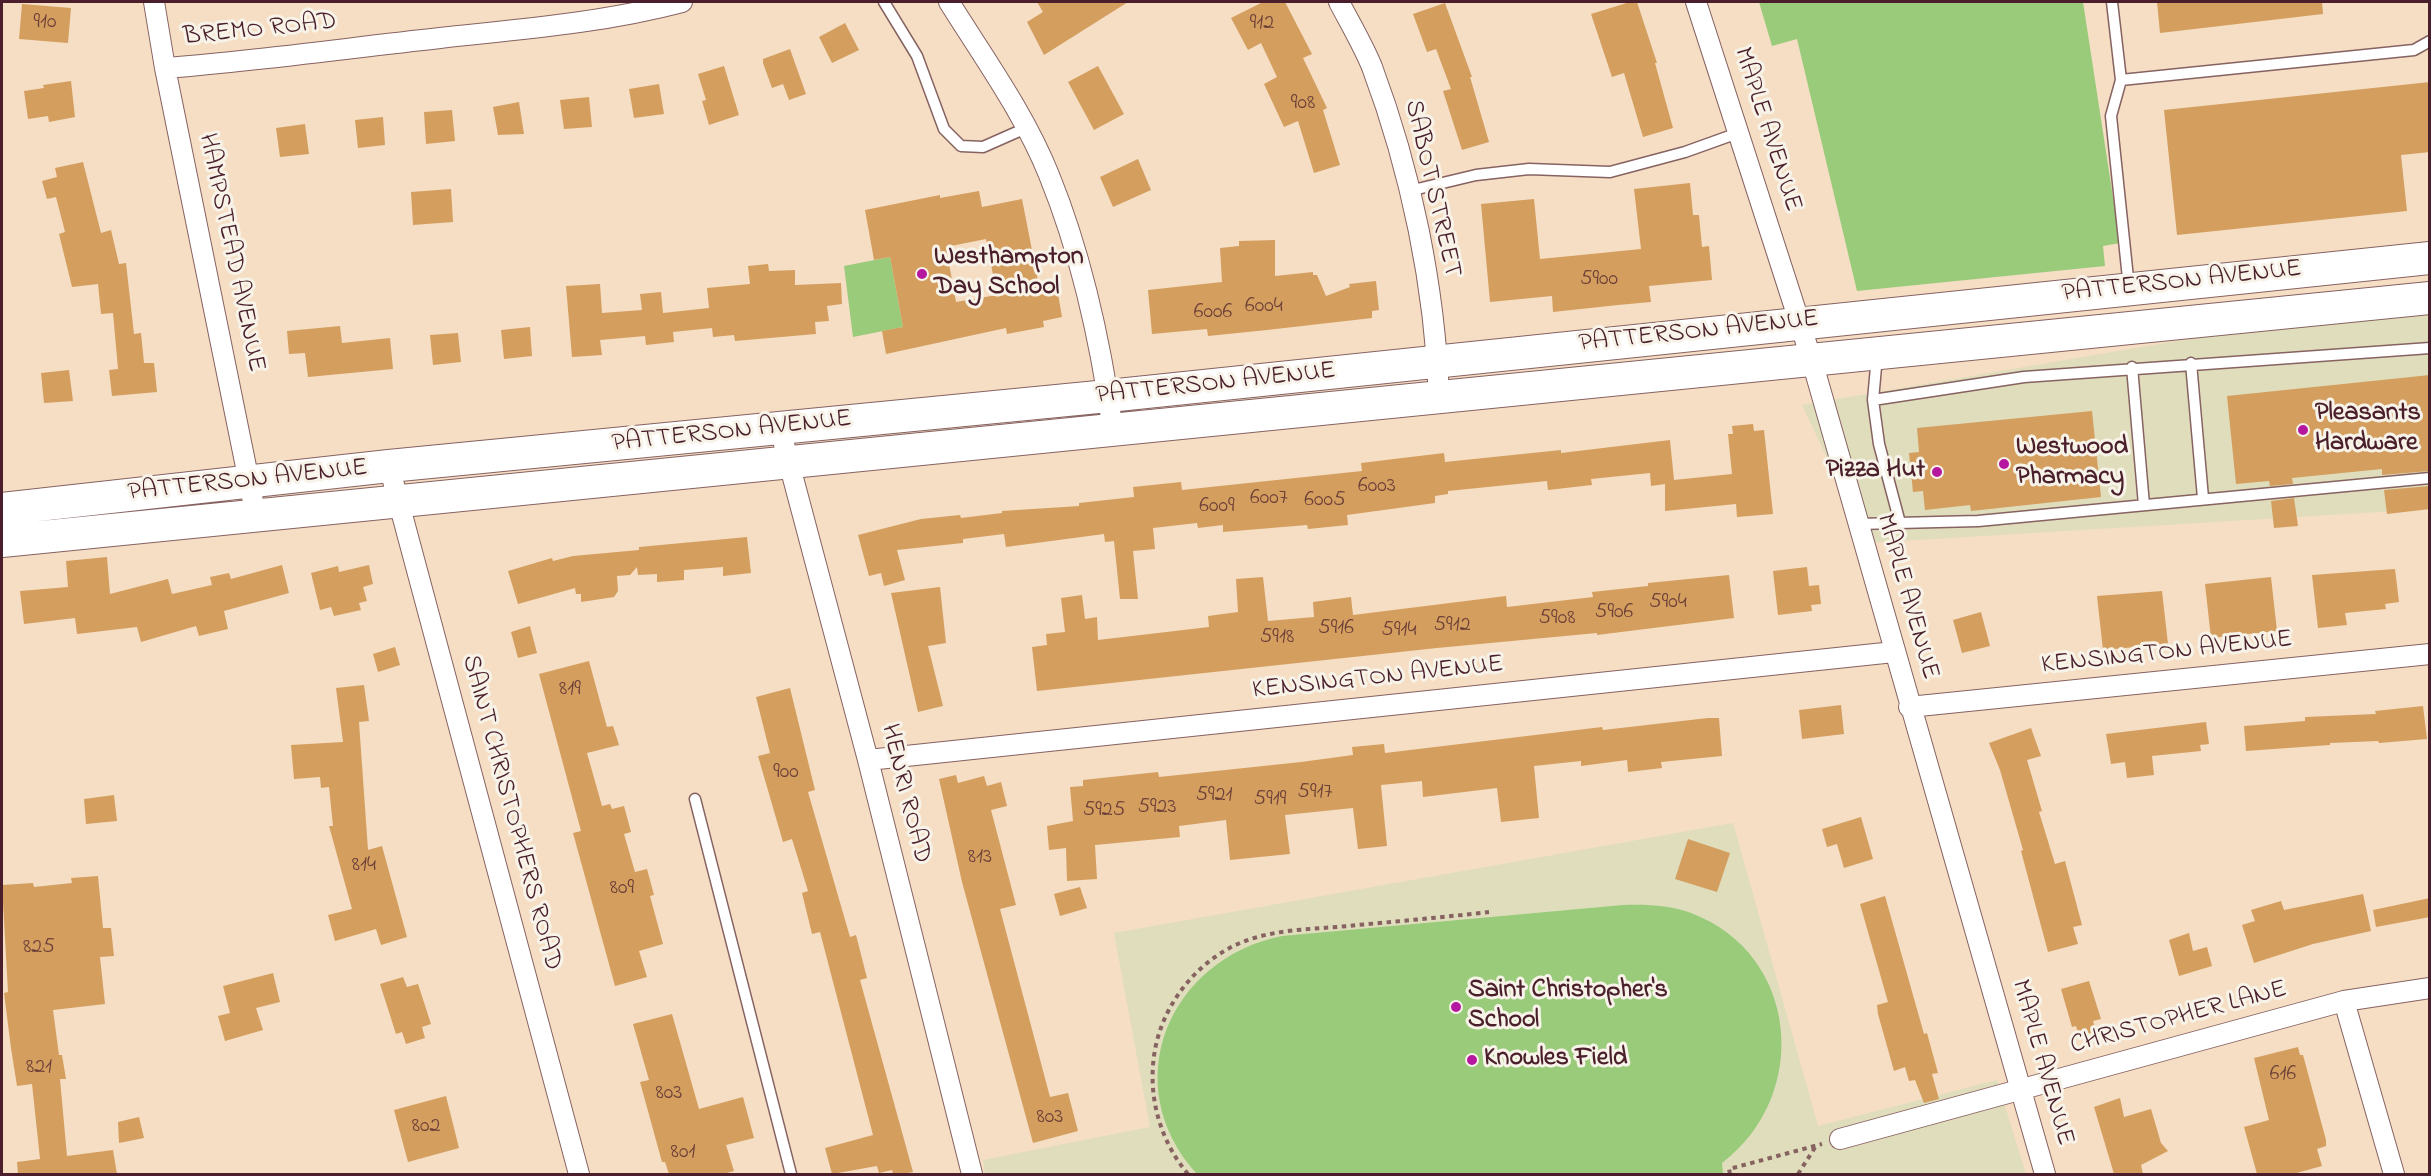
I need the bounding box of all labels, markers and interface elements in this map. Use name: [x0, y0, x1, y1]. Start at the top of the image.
street label: BREMO ROAD: [182, 7, 338, 55]
house number: 910: [33, 10, 57, 36]
house number: 912: [1250, 11, 1274, 37]
street label: MAPLE AVENUE: [1725, 44, 1807, 216]
house number: 908: [1291, 91, 1315, 117]
street label: SABOT STREET: [1395, 97, 1467, 281]
street label: HAMPSTEAD AVENUE: [189, 131, 271, 375]
place label: Westhampton Day School: [934, 243, 1084, 304]
street label: PATTERSON AVENUE: [2061, 255, 2303, 311]
marker: Westhampton Day School: [915, 267, 929, 281]
house number: 5900: [1580, 267, 1618, 293]
house number: 6004: [1245, 294, 1283, 320]
house number: 6006: [1194, 300, 1232, 326]
street label: PATTERSON AVENUE: [1578, 305, 1820, 361]
street label: PATTERSON AVENUE: [1095, 357, 1337, 413]
place label: Pleasants Hardware: [2315, 399, 2421, 460]
street label: PATTERSON AVENUE: [611, 405, 853, 461]
marker: Pleasants Hardware: [2296, 423, 2310, 437]
place label: Westwood Pharmacy: [2016, 433, 2128, 494]
street label: PATTERSON AVENUE: [127, 454, 369, 510]
place label: Pizza Hut: [1826, 456, 1925, 488]
marker: Westwood Pharmacy: [1997, 457, 2011, 471]
marker: Pizza Hut: [1930, 465, 1944, 479]
house number: 6003: [1358, 474, 1396, 500]
house number: 6007: [1250, 486, 1288, 512]
house number: 6005: [1304, 488, 1346, 514]
house number: 6009: [1199, 494, 1235, 520]
street label: MAPLE AVENUE: [1867, 511, 1945, 683]
house number: 5904: [1649, 590, 1687, 616]
house number: 5906: [1595, 600, 1633, 626]
house number: 5908: [1539, 606, 1575, 632]
house number: 5912: [1433, 613, 1471, 639]
house number: 5916: [1318, 616, 1354, 642]
house number: 5914: [1381, 618, 1417, 644]
house number: 5918: [1260, 625, 1294, 651]
street label: KENSINGTON AVENUE: [2040, 625, 2294, 683]
street label: KENSINGTON AVENUE: [1251, 650, 1505, 708]
street label: SAINT CHRISTOPHERS ROAD: [453, 652, 567, 974]
house number: 819: [559, 677, 581, 703]
street label: HENRI ROAD: [872, 721, 936, 867]
house number: 900: [773, 760, 799, 786]
house number: 5917: [1297, 780, 1333, 806]
house number: 5921: [1195, 783, 1233, 809]
house number: 5919: [1254, 787, 1286, 813]
house number: 5923: [1137, 795, 1177, 821]
house number: 5925: [1083, 798, 1125, 824]
house number: 813: [968, 845, 992, 871]
house number: 814: [352, 853, 376, 879]
house number: 809: [610, 876, 634, 902]
house number: 825: [23, 935, 55, 961]
street label: CHRISTOPHER LANE: [2067, 975, 2291, 1063]
place label: Saint Christopher's School: [1468, 976, 1668, 1038]
street label: MAPLE AVENUE: [2002, 977, 2080, 1149]
marker: Saint Christopher's School: [1449, 1000, 1463, 1014]
place label: Knowles Field: [1484, 1044, 1627, 1076]
marker: Knowles Field: [1465, 1053, 1479, 1067]
house number: 821: [26, 1055, 52, 1081]
house number: 616: [2270, 1062, 2296, 1088]
house number: 803: [656, 1081, 682, 1107]
house number: 803: [1037, 1105, 1063, 1131]
house number: 802: [412, 1114, 440, 1140]
house number: 801: [671, 1140, 695, 1166]

